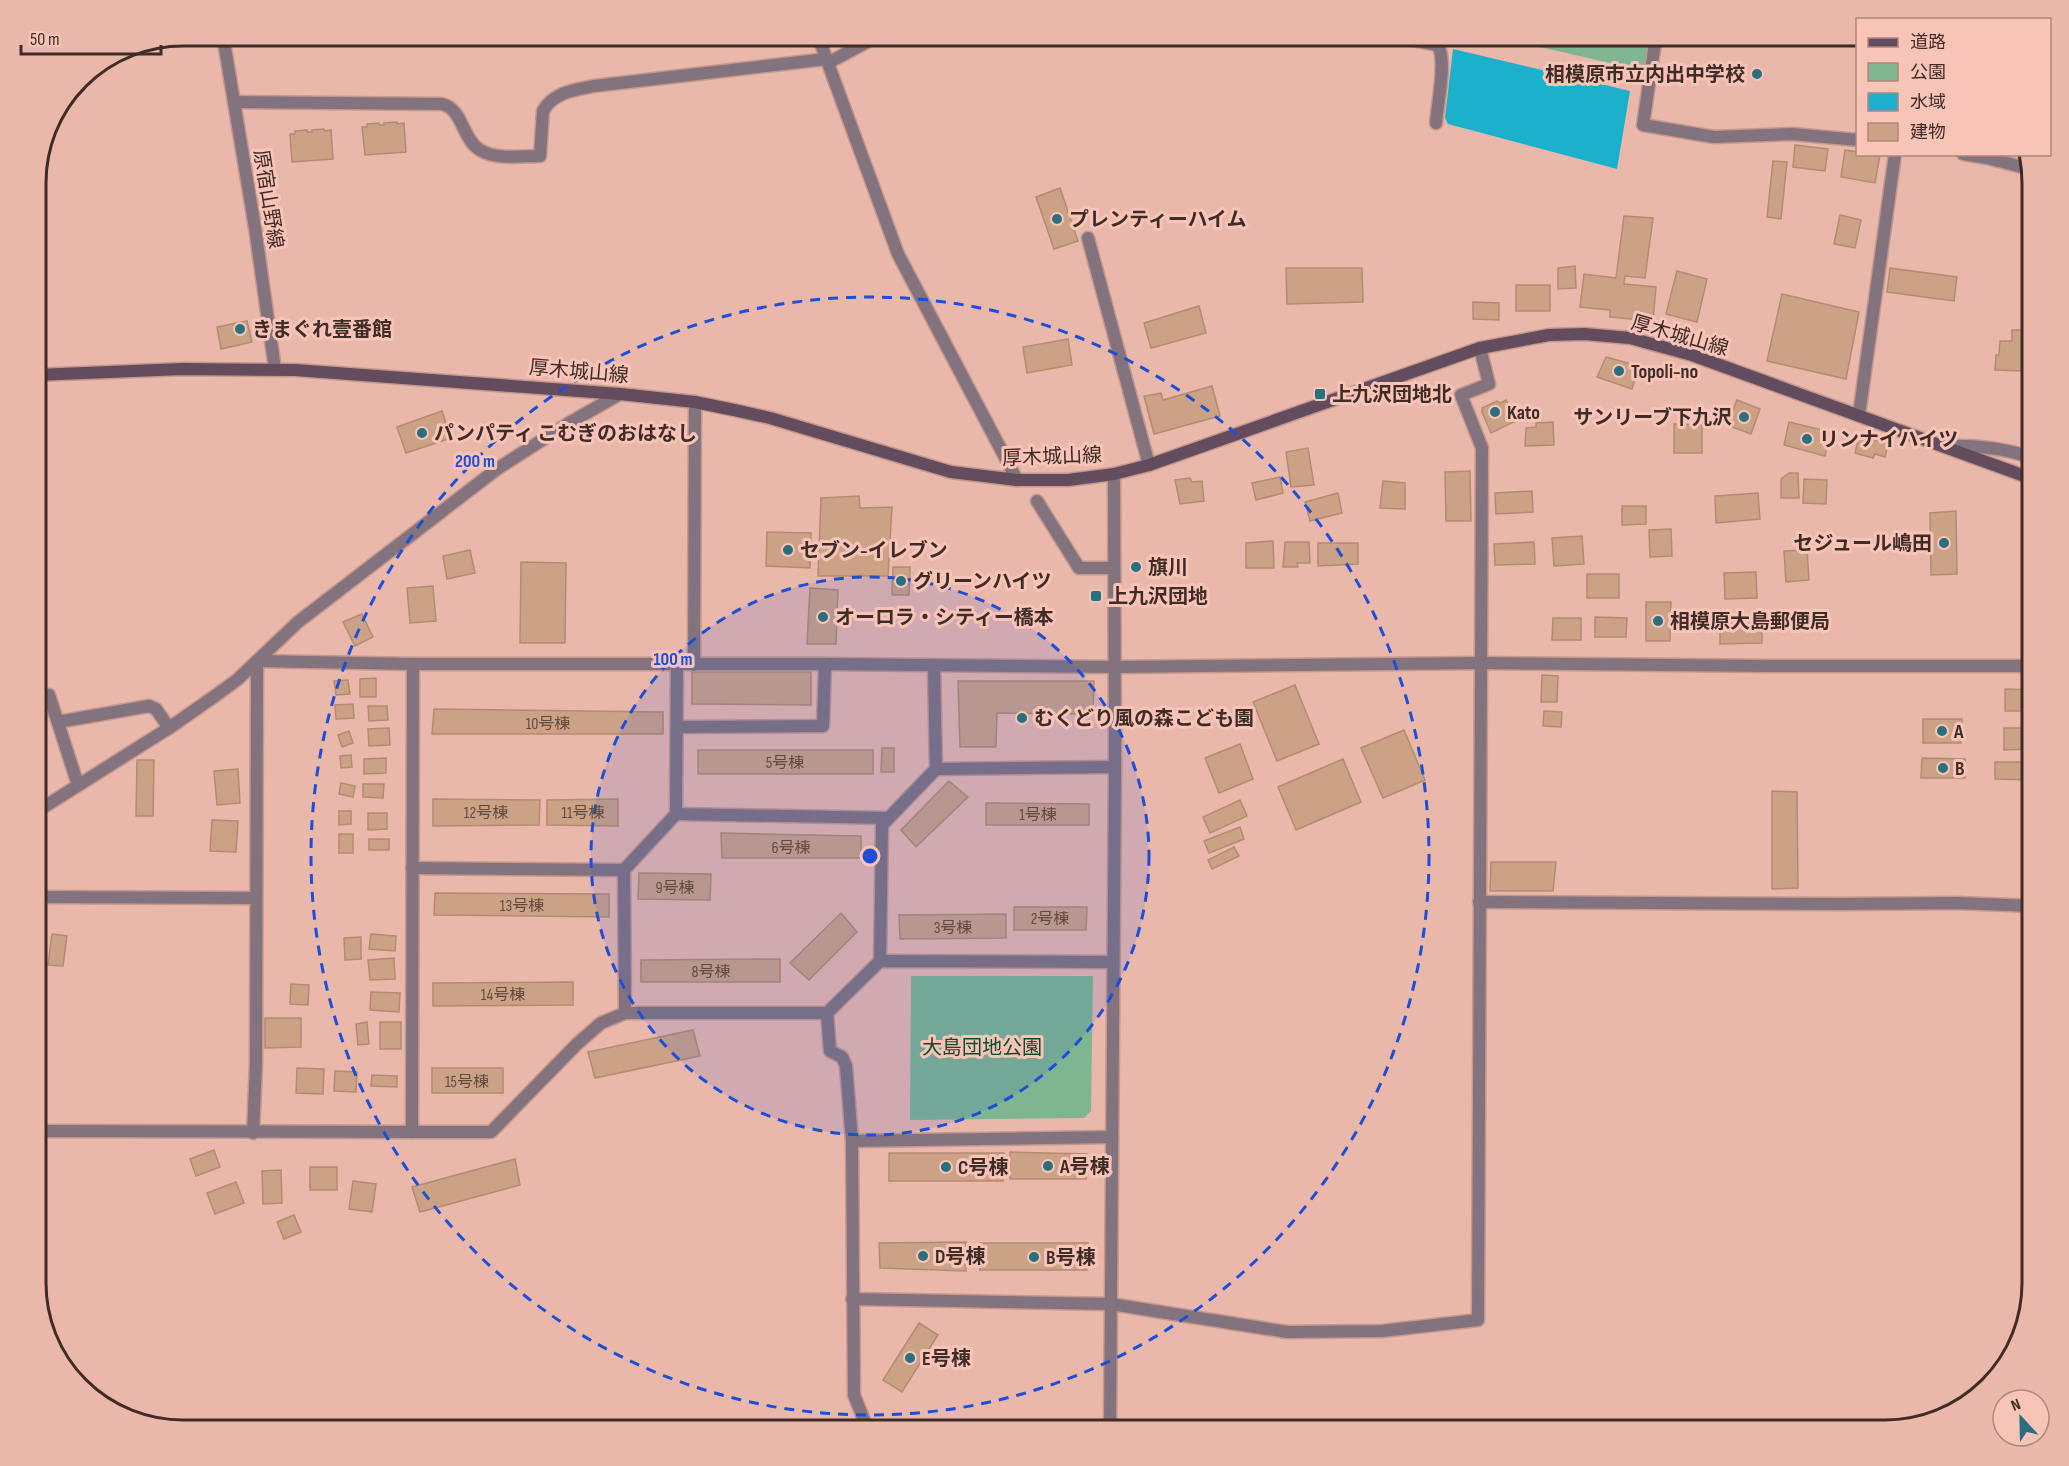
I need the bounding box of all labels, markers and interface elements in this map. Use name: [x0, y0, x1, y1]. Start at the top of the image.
scale bar: [21, 18, 160, 56]
legend: [1856, 18, 2051, 156]
text: 50 m: [30, 29, 60, 50]
text: 道路: [1910, 32, 1946, 53]
text: 公園: [1910, 62, 1946, 83]
place label: 相模原市立内出中学校: [1545, 63, 1745, 87]
marker: 相模原市立内出中学校: [1750, 67, 1764, 81]
text: 水域: [1910, 92, 1946, 113]
text: 建物: [1910, 122, 1946, 143]
street label: 原宿山野線: [248, 148, 288, 250]
place label: プレンティーハイム: [1069, 208, 1247, 232]
marker: プレンティーハイム: [1050, 212, 1064, 226]
street label: 厚木城山線: [1628, 311, 1731, 361]
place label: きまぐれ壹番館: [252, 318, 392, 342]
marker: きまぐれ壹番館: [233, 322, 247, 336]
street label: 厚木城山線: [528, 356, 630, 388]
place label: Topoli-no: [1631, 360, 1698, 384]
marker: Topoli-no: [1612, 364, 1626, 378]
place label: 上九沢団地北: [1332, 383, 1452, 407]
marker: 上九沢団地北: [1313, 387, 1327, 401]
place label: Kato: [1507, 401, 1540, 425]
marker: Kato: [1488, 405, 1502, 419]
place label: サンリーブ下九沢: [1573, 406, 1732, 430]
marker: サンリーブ下九沢: [1737, 410, 1751, 424]
place label: パンパティ こむぎのおはなし: [434, 422, 697, 446]
marker: パンパティ こむぎのおはなし: [415, 426, 429, 440]
place label: リンナイハイツ: [1819, 428, 1958, 452]
marker: リンナイハイツ: [1800, 432, 1814, 446]
street label: 厚木城山線: [1002, 443, 1102, 471]
text: 200 m: [455, 451, 495, 472]
place label: セジュール嶋田: [1793, 532, 1932, 556]
marker: セジュール嶋田: [1937, 536, 1951, 550]
place label: セブン-イレブン: [800, 539, 948, 563]
marker: セブン-イレブン: [781, 543, 795, 557]
place label: 旗川: [1148, 556, 1188, 580]
marker: 旗川: [1129, 560, 1143, 574]
place label: グリーンハイツ: [913, 570, 1052, 594]
marker: グリーンハイツ: [894, 574, 908, 588]
place label: 上九沢団地: [1108, 585, 1208, 609]
marker: 上九沢団地: [1089, 589, 1103, 603]
place label: オーロラ・シティー橋本: [835, 606, 1054, 630]
marker: オーロラ・シティー橋本: [816, 610, 830, 624]
place label: 相模原大島郵便局: [1670, 610, 1830, 634]
marker: 相模原大島郵便局: [1651, 614, 1665, 628]
text: 100 m: [654, 649, 693, 670]
place label: むくどり風の森こども園: [1034, 707, 1254, 731]
marker: むくどり風の森こども園: [1015, 711, 1029, 725]
house number: 10号棟: [526, 715, 570, 734]
place label: A: [1953, 720, 1964, 744]
marker: A: [1935, 724, 1949, 738]
house number: 5号棟: [766, 754, 804, 773]
place label: B: [1955, 757, 1965, 781]
marker: B: [1936, 761, 1950, 775]
house number: 12号棟: [464, 804, 508, 823]
house number: 11号棟: [561, 804, 605, 823]
house number: 1号棟: [1019, 806, 1057, 825]
house number: 6号棟: [771, 839, 811, 858]
centre of rings: [860, 846, 880, 866]
house number: 9号棟: [655, 879, 695, 898]
house number: 13号棟: [500, 897, 544, 916]
house number: 2号棟: [1031, 910, 1069, 929]
house number: 3号棟: [934, 919, 972, 938]
house number: 8号棟: [691, 963, 731, 982]
house number: 14号棟: [481, 986, 525, 1005]
park label: 大島団地公園: [922, 1036, 1042, 1060]
house number: 15号棟: [445, 1073, 489, 1092]
place label: A号棟: [1059, 1155, 1110, 1179]
place label: C号棟: [958, 1156, 1008, 1180]
marker: A号棟: [1041, 1159, 1055, 1173]
marker: C号棟: [939, 1160, 953, 1174]
place label: D号棟: [935, 1245, 985, 1269]
place label: B号棟: [1046, 1246, 1096, 1270]
marker: D号棟: [916, 1249, 930, 1263]
marker: B号棟: [1027, 1250, 1041, 1264]
place label: E号棟: [922, 1347, 971, 1371]
marker: E号棟: [903, 1351, 917, 1365]
north arrow: [1991, 1388, 2051, 1448]
text: N: [2008, 1395, 2023, 1416]

